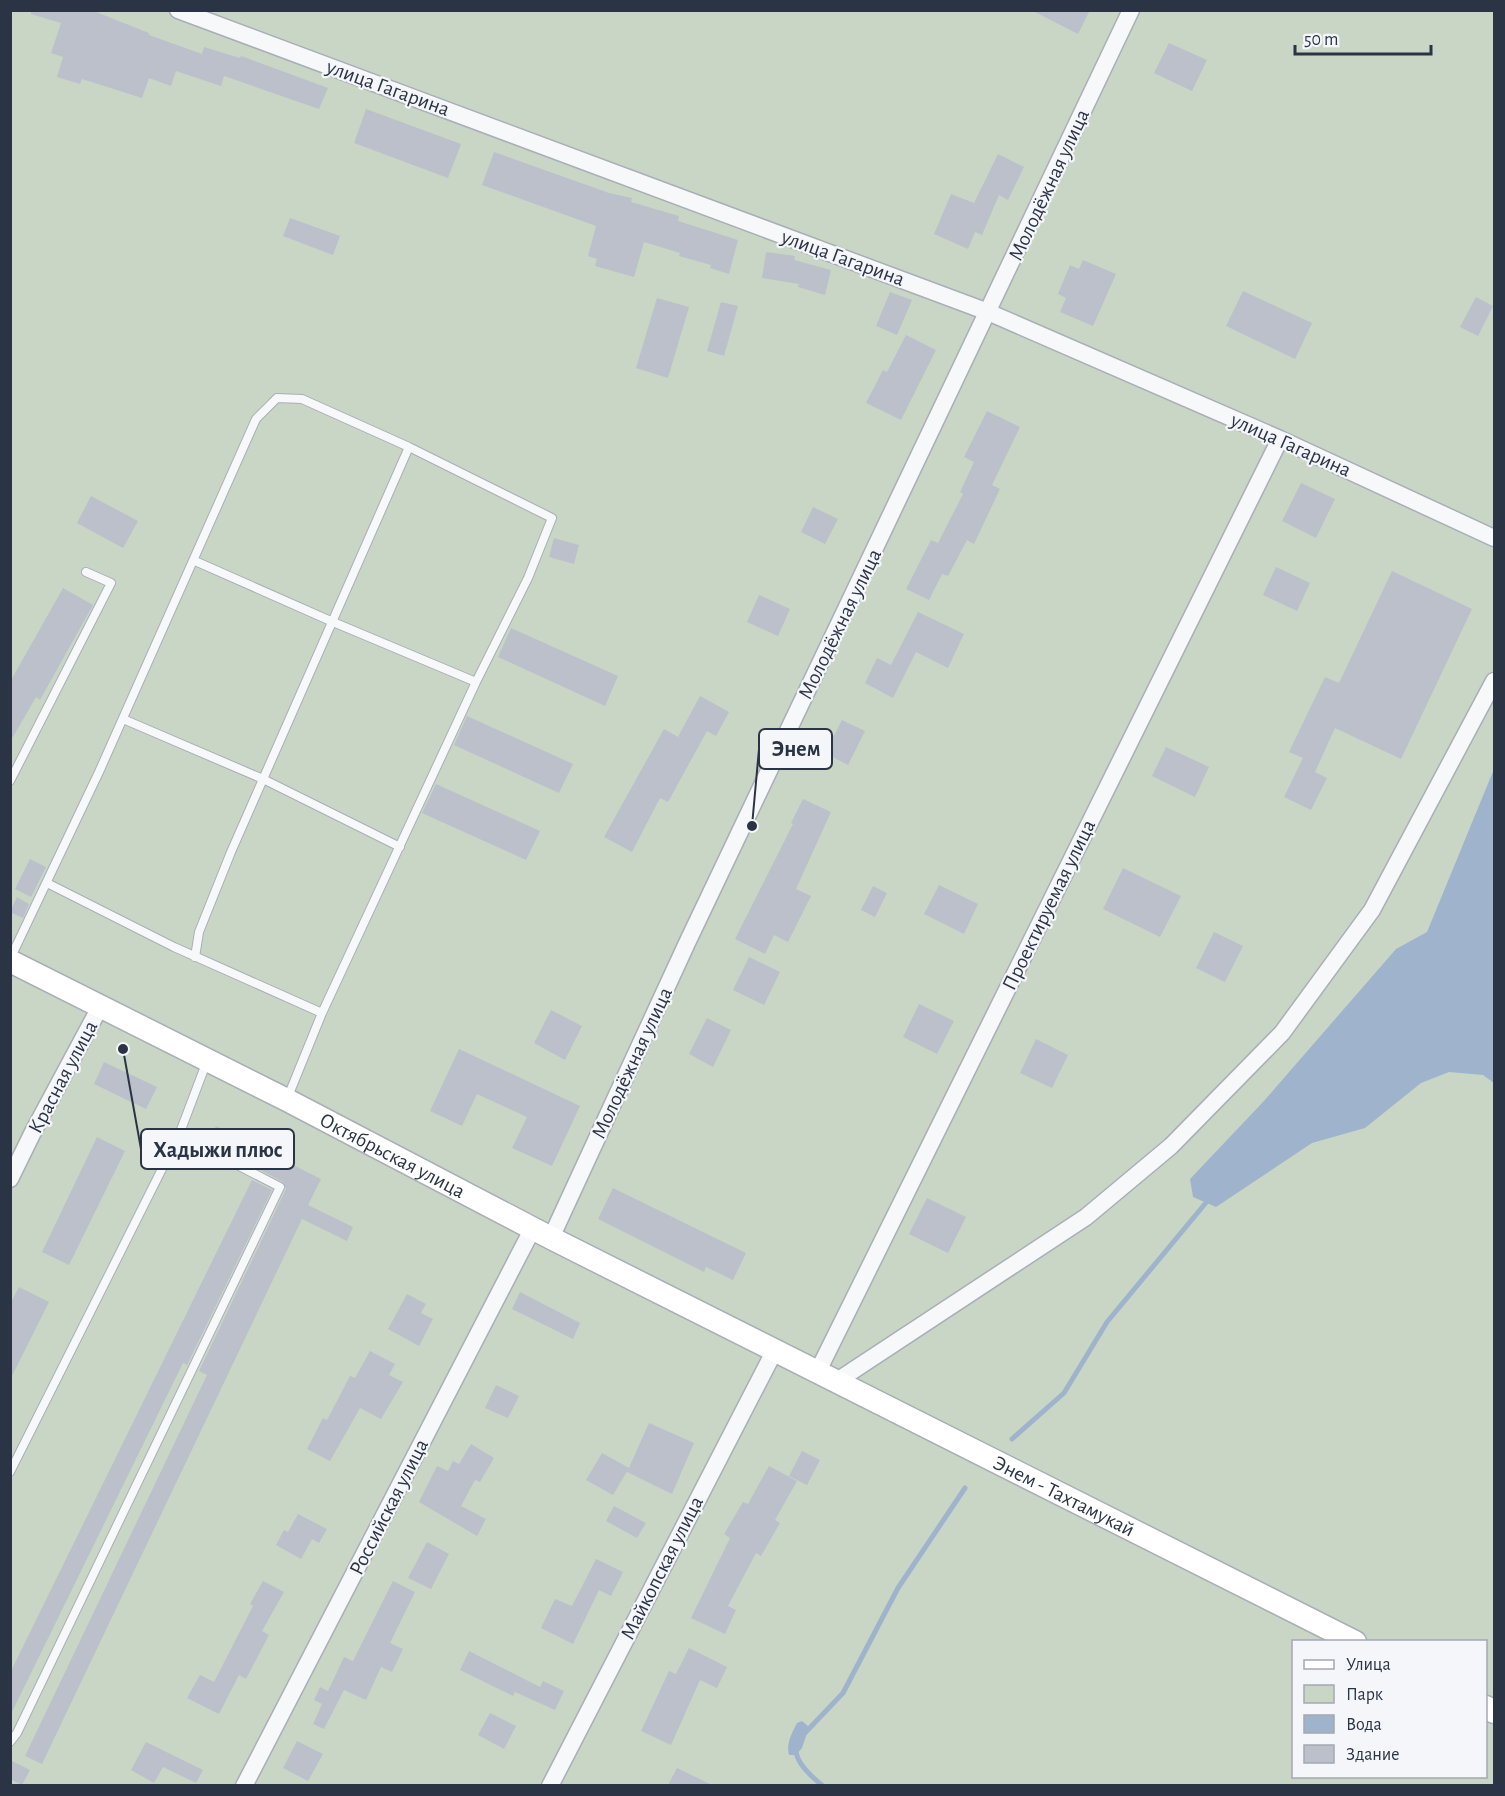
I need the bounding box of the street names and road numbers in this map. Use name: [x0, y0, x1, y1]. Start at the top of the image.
street label: улица Гагарина: [323, 56, 453, 120]
street label: Молодёжная улица: [1005, 106, 1093, 264]
street label: улица Гагарина: [778, 226, 908, 290]
street label: улица Гагарина: [1227, 409, 1355, 481]
street label: Молодёжная улица: [795, 545, 886, 702]
street label: Проектируемая улица: [999, 816, 1100, 994]
street label: Молодёжная улица: [588, 984, 676, 1142]
street label: Красная улица: [25, 1017, 102, 1137]
street label: Октябрьская улица: [316, 1109, 469, 1202]
street label: Российская улица: [346, 1435, 432, 1578]
street label: Энем - Тахтамукай: [990, 1452, 1138, 1540]
street label: Майкопская улица: [617, 1493, 707, 1643]

